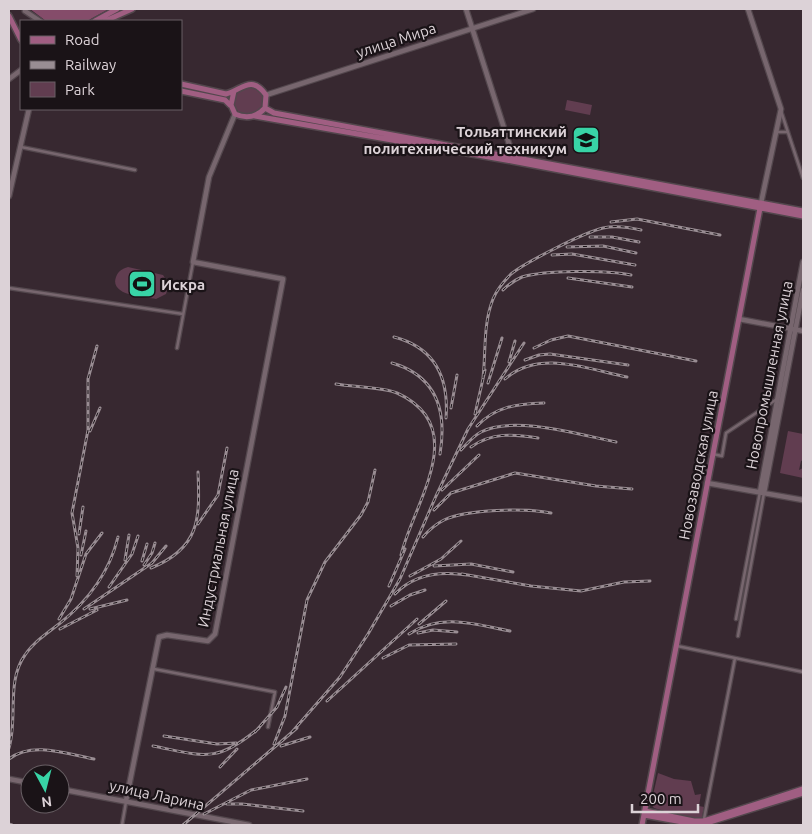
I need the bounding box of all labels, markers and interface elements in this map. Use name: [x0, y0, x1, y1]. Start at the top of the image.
street label: улица Мира: [354, 19, 438, 61]
legend: [20, 20, 182, 110]
text: Road: [65, 31, 100, 48]
text: Railway: [65, 56, 116, 73]
text: Park: [65, 81, 95, 98]
place label: Тольяттинский политехнический техникум: [363, 123, 567, 157]
school or university icon: Тольяттинский политехнический техникум: [571, 125, 601, 155]
sports icon: Искра: [127, 269, 157, 299]
place label: Искра: [161, 276, 205, 293]
street label: Новопромышленная улица: [742, 279, 796, 471]
street label: Новозаводская улица: [675, 389, 721, 541]
street label: Индустриальная улица: [194, 468, 242, 628]
north arrow: [20, 764, 70, 814]
street label: улица Ларина: [108, 777, 206, 813]
scale bar: [632, 782, 698, 814]
text: 200 m: [640, 790, 682, 807]
text: N: [40, 793, 53, 810]

